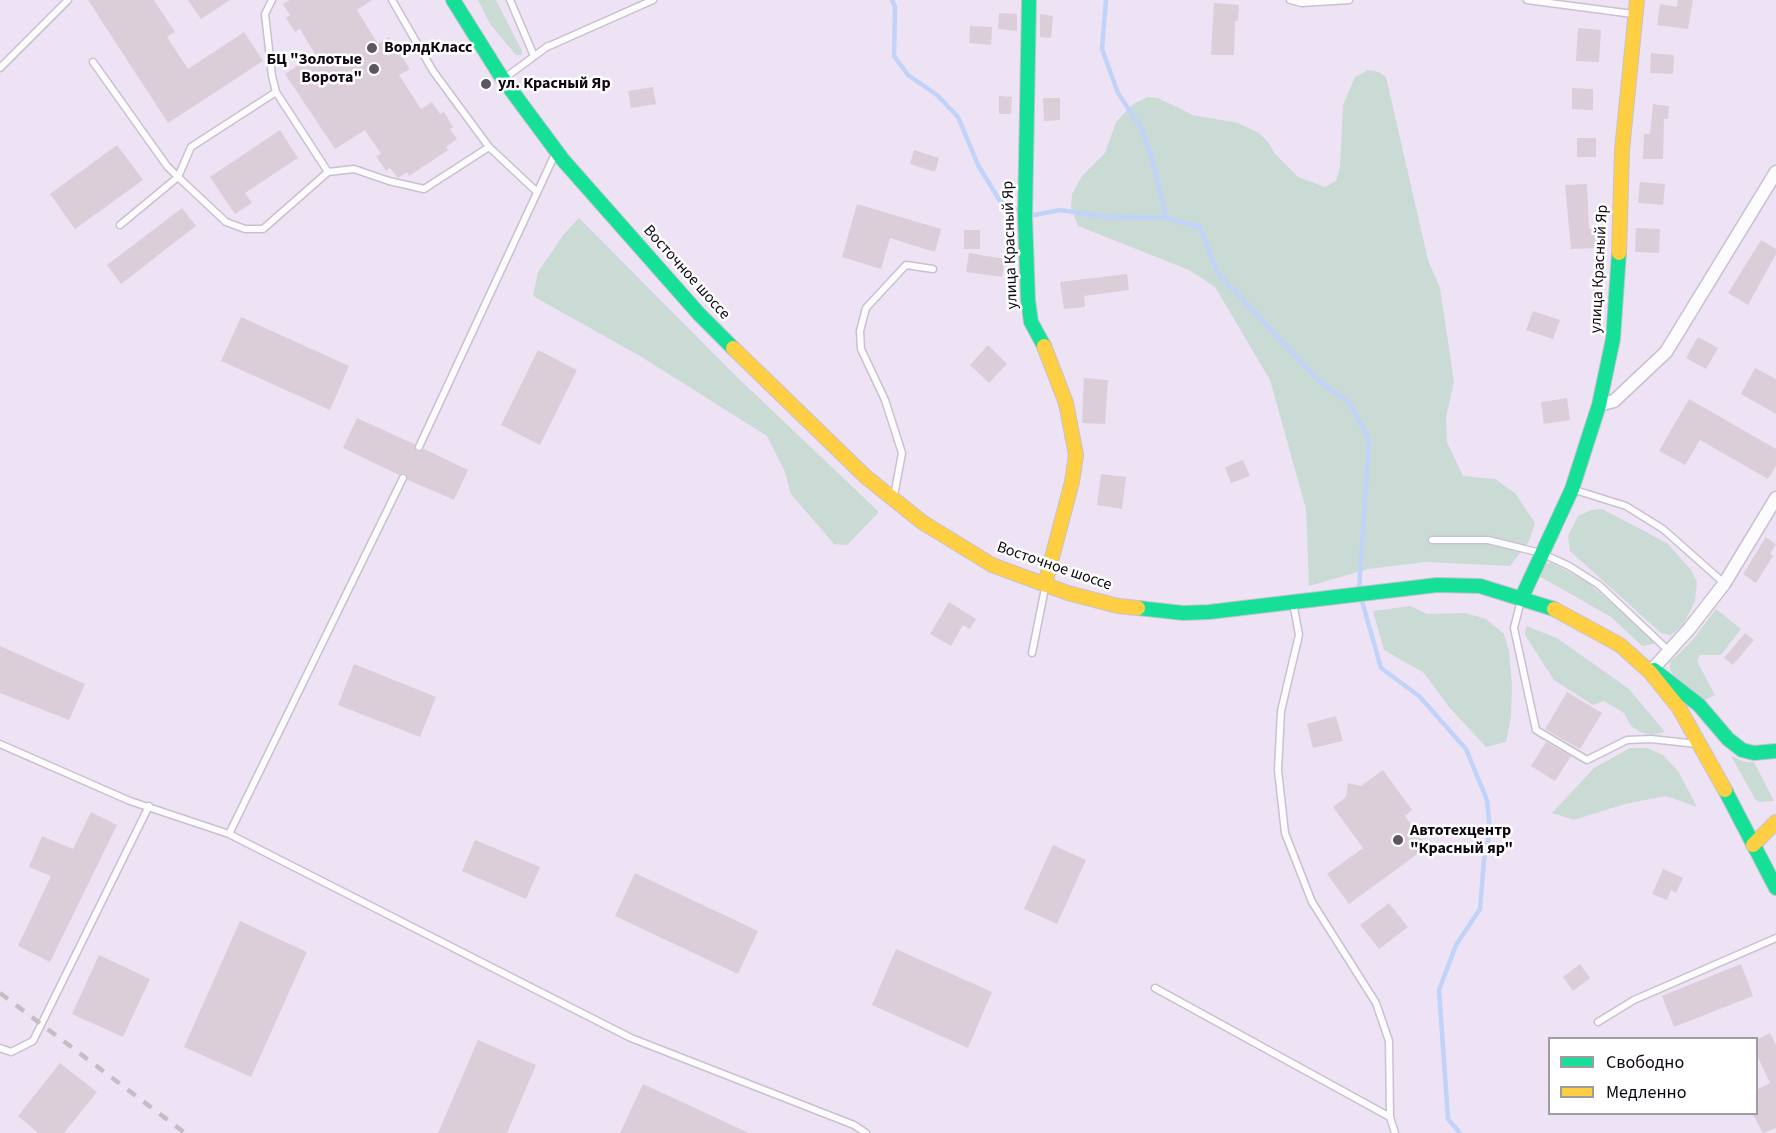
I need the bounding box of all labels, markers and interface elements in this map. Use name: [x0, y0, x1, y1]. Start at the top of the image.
place label: ВорлдКласс: [384, 38, 472, 58]
marker: ВорлдКласс: [365, 41, 379, 55]
place label: БЦ "Золотые Ворота": [267, 50, 362, 88]
marker: БЦ "Золотые Ворота": [367, 62, 381, 76]
place label: ул. Красный Яр: [498, 74, 611, 94]
marker: ул. Красный Яр: [479, 77, 493, 91]
street label: улица Красный Яр: [999, 180, 1023, 310]
street label: улица Красный Яр: [1587, 204, 1613, 334]
street label: Восточное шоссе: [639, 222, 733, 324]
street label: Восточное шоссе: [994, 538, 1114, 596]
place label: Автотехцентр "Красный яр": [1410, 821, 1513, 859]
marker: Автотехцентр "Красный яр": [1391, 833, 1405, 847]
legend: [1548, 1037, 1758, 1115]
text: Свободно: [1606, 1050, 1684, 1075]
text: Медленно: [1606, 1080, 1686, 1105]

